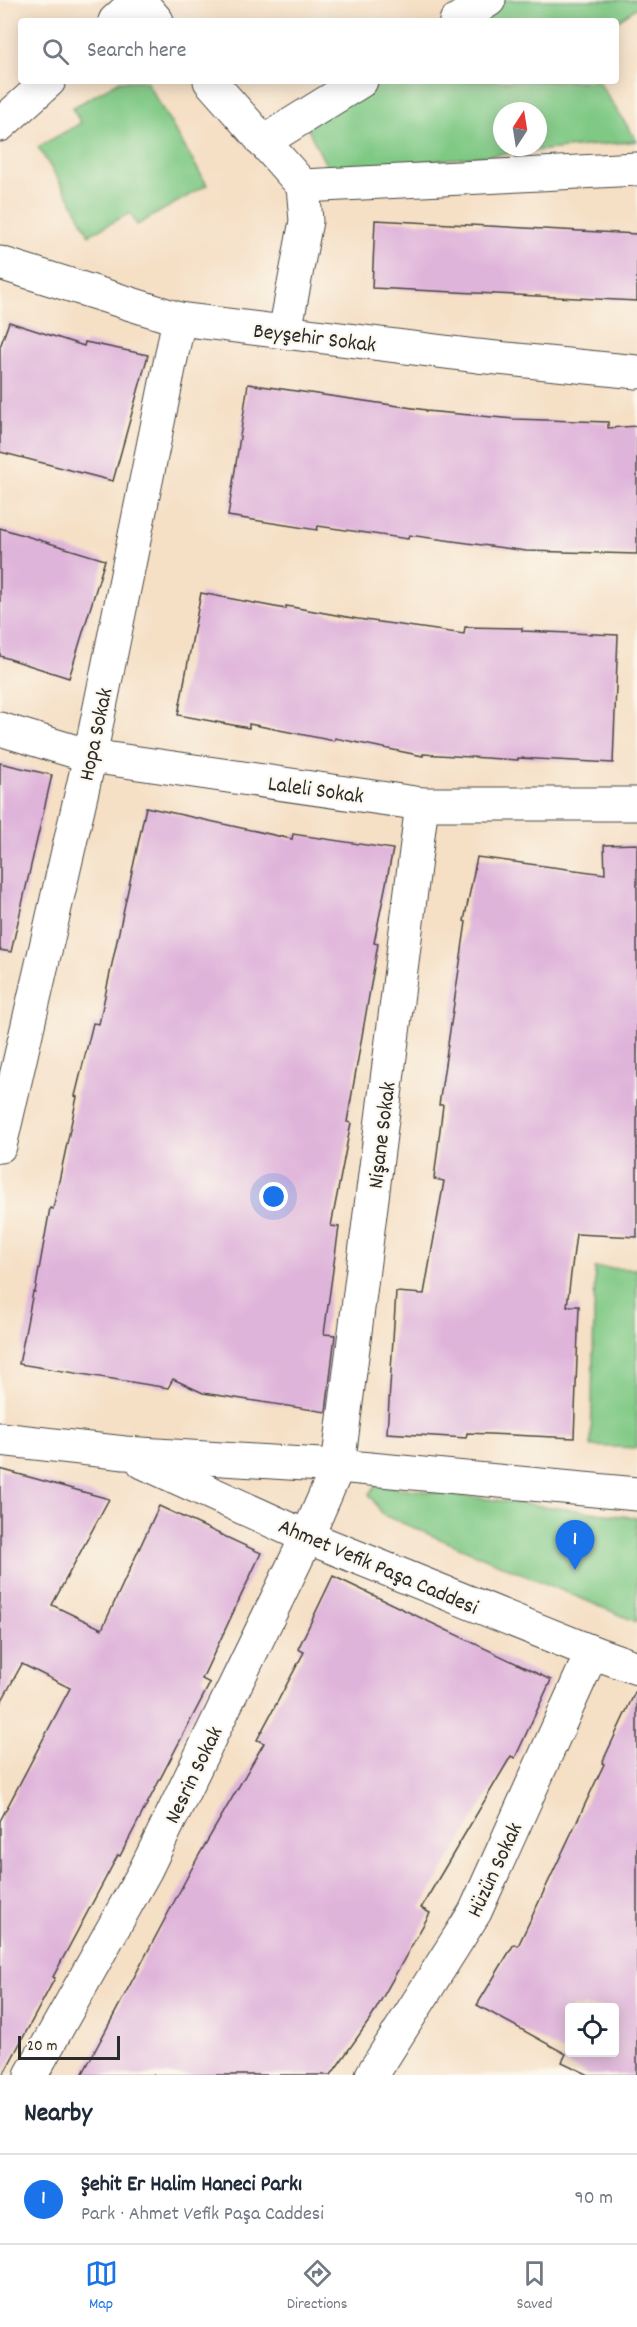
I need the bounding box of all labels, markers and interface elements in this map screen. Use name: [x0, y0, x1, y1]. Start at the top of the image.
search box: [18, 18, 619, 84]
icon: search: [39, 35, 72, 68]
text: Search here: [87, 36, 186, 67]
north arrow: [493, 102, 547, 156]
street label: Beyşehir Sokak: [251, 317, 378, 362]
street label: Hopa Sokak: [72, 685, 122, 784]
street label: Laleli Sokak: [266, 769, 365, 814]
street label: Nişane Sokak: [362, 1080, 405, 1191]
your location: [259, 1182, 288, 1211]
street label: Ahmet Vefik Paşa Caddesi: [273, 1512, 482, 1624]
pin: 1: [556, 1520, 594, 1570]
street label: Nesrin Sokak: [158, 1722, 232, 1830]
street label: Hüzün Sokak: [461, 1818, 532, 1923]
map controls: [565, 2003, 619, 2057]
button: locate: [565, 2003, 619, 2057]
scale bar: [18, 2033, 120, 2060]
text: 20 m: [27, 2035, 57, 2058]
text: Nearby: [24, 2096, 92, 2133]
text: Şehit Er Halim Haneci Parkı: [81, 2170, 302, 2201]
text: 1: [41, 2185, 46, 2213]
text: 90 m: [575, 2185, 613, 2213]
text: Park · Ahmet Vefik Paşa Caddesi: [81, 2201, 324, 2229]
tab: Map: [85, 2257, 118, 2316]
tab: Directions: [287, 2257, 347, 2316]
tab: Saved: [517, 2257, 552, 2316]

